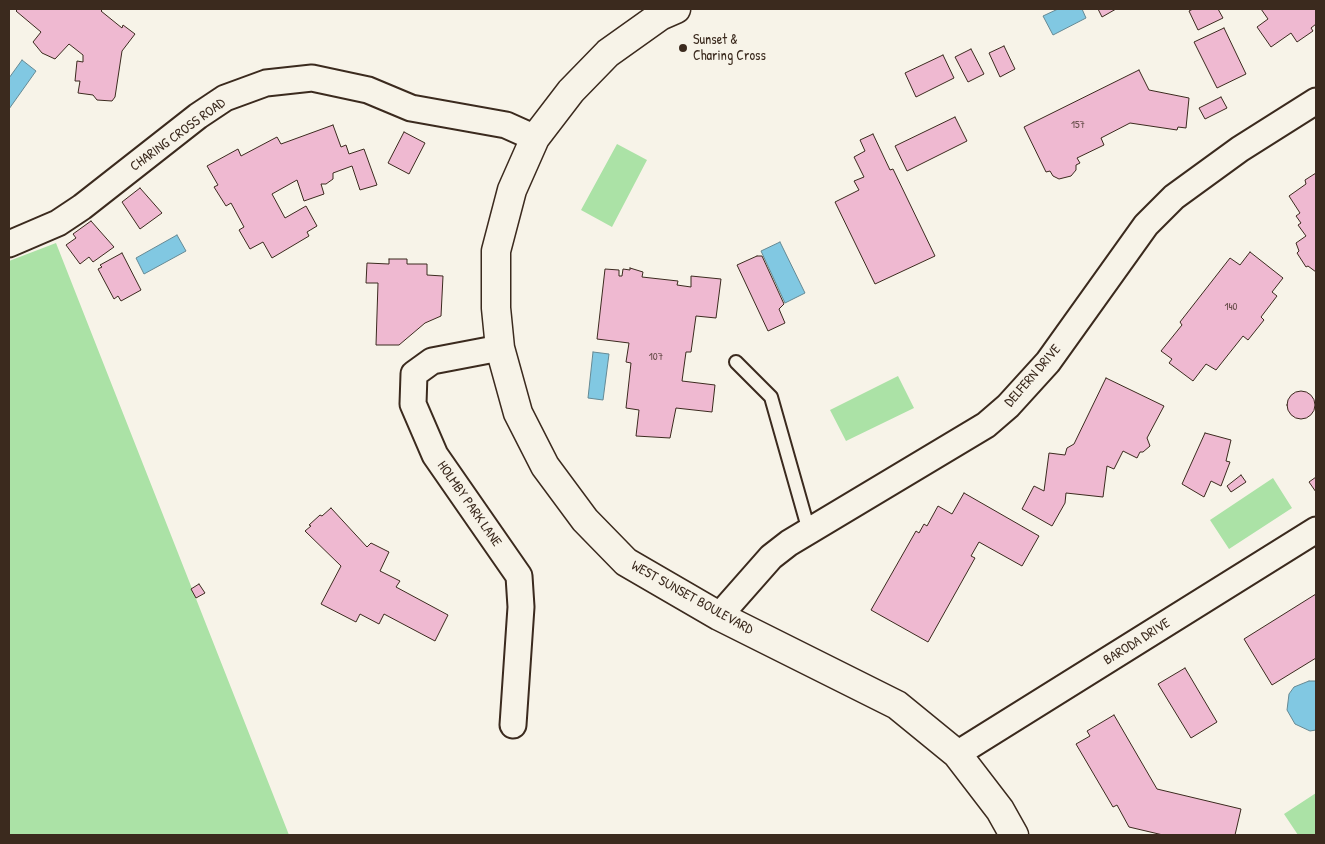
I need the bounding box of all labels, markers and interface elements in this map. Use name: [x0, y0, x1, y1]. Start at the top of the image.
place label: Sunset & Charing Cross: [693, 32, 766, 64]
marker: Sunset & Charing Cross: [677, 42, 689, 54]
street label: CHARING CROSS ROAD: [127, 95, 229, 175]
house number: 157: [1071, 118, 1085, 132]
house number: 140: [1224, 300, 1238, 314]
street label: DELFERN DRIVE: [1001, 341, 1065, 411]
house number: 107: [649, 350, 663, 364]
street label: HOLMBY PARK LANE: [433, 458, 505, 550]
street label: WEST SUNSET BOULEVARD: [628, 558, 756, 638]
street label: BARODA DRIVE: [1101, 615, 1173, 669]

